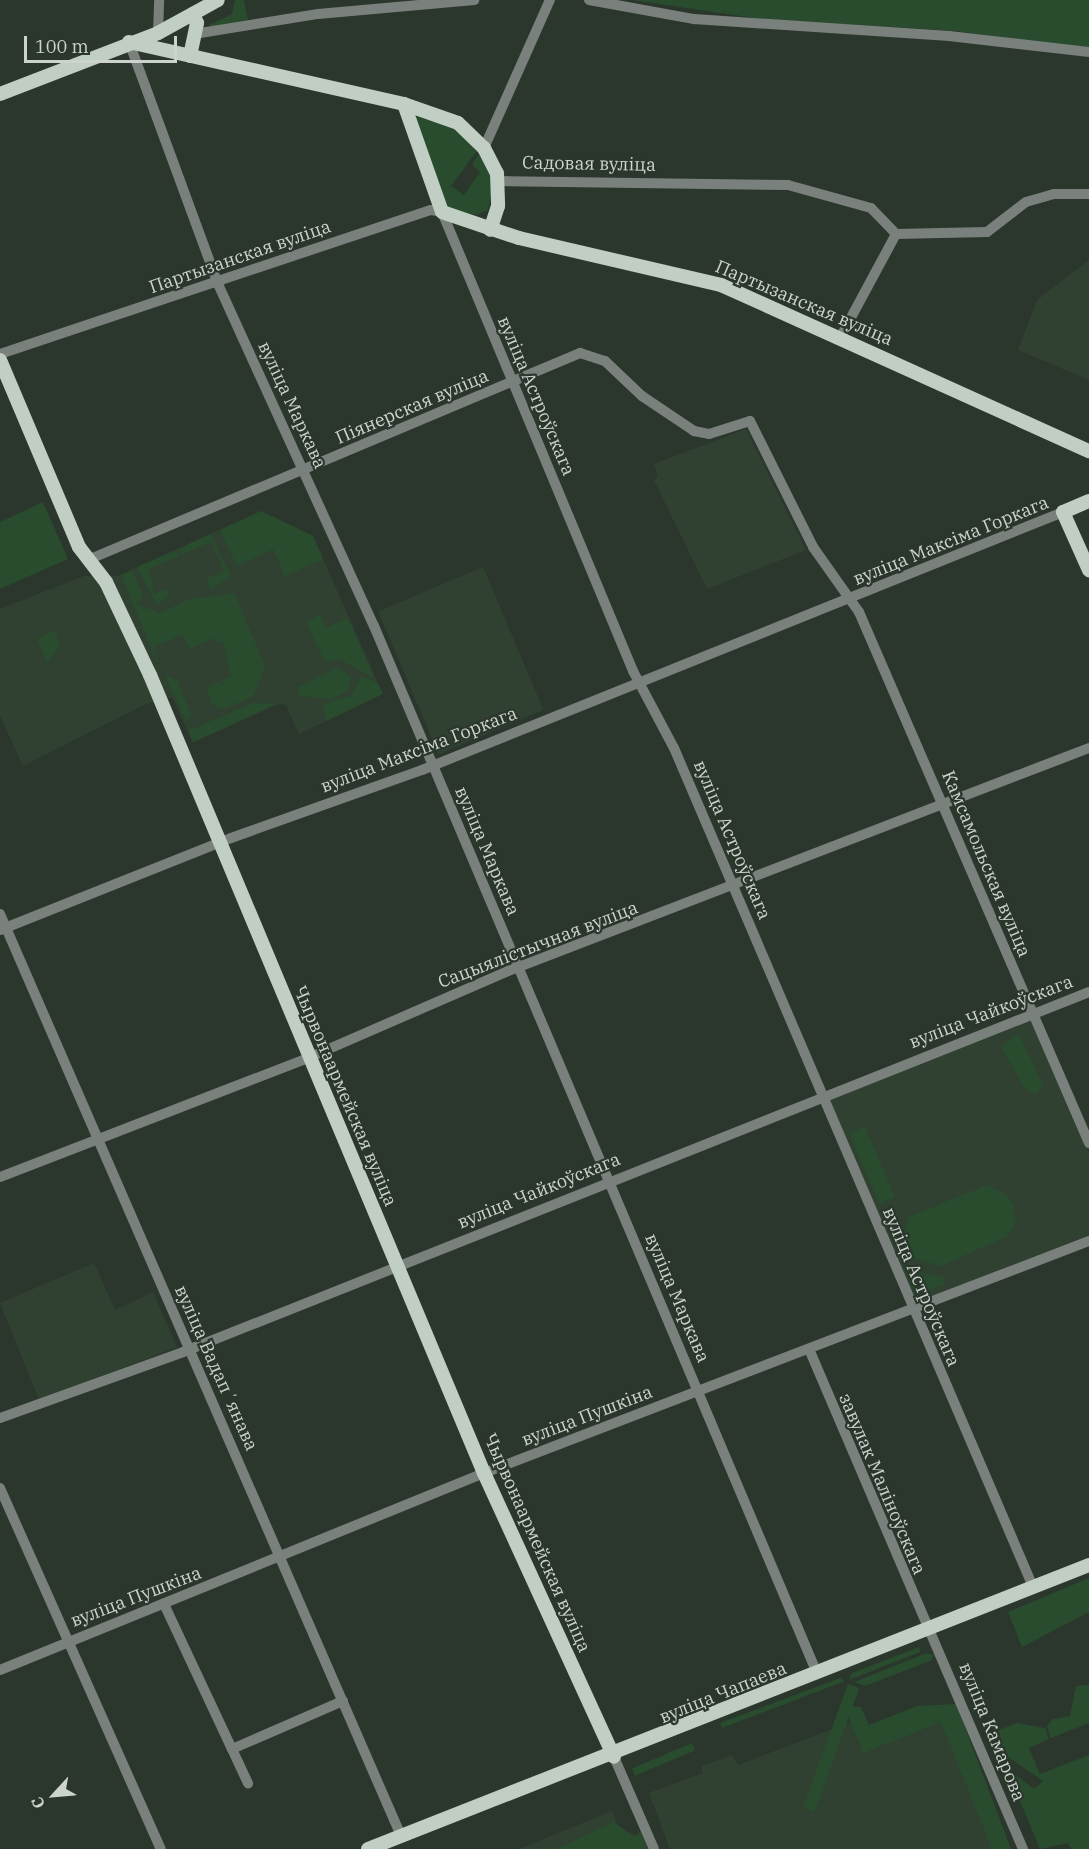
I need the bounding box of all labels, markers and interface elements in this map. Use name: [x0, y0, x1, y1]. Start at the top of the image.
scale bar: [27, 24, 180, 62]
text: 100 m: [35, 35, 89, 58]
street label: Садовая вуліца: [522, 152, 656, 176]
street label: Партызанская вуліца: [146, 216, 334, 298]
street label: Партызанская вуліца: [712, 256, 896, 350]
street label: вуліца Астроўскага: [493, 313, 579, 479]
street label: вуліца Маркава: [253, 338, 331, 472]
street label: Піянерская вуліца: [332, 365, 492, 449]
street label: вуліца Максіма Горкага: [850, 492, 1052, 590]
street label: вуліца Максіма Горкага: [318, 703, 520, 797]
street label: вуліца Астроўскага: [689, 757, 775, 923]
street label: Камсамольская вуліца: [937, 768, 1035, 960]
street label: вуліца Маркава: [450, 783, 524, 919]
street label: Сацыялістычная вуліца: [435, 897, 641, 993]
street label: вуліца Чайкоўскага: [906, 971, 1076, 1053]
street label: Чырвонаармейская вуліца: [289, 982, 401, 1210]
street label: вуліца Чайкоўскага: [454, 1148, 624, 1234]
street label: вуліца Астроўскага: [878, 1204, 964, 1370]
street label: вуліца Маркава: [640, 1230, 714, 1366]
street label: вуліца Вадапʼянава: [170, 1282, 262, 1454]
street label: вуліца Пушкіна: [519, 1381, 655, 1451]
street label: завулак Маліноўскага: [834, 1390, 930, 1578]
street label: Чырвонаармейская вуліца: [479, 1430, 595, 1656]
street label: вуліца Пушкіна: [68, 1562, 204, 1632]
street label: вуліца Чапаева: [656, 1658, 790, 1728]
street label: вуліца Камарова: [954, 1659, 1030, 1805]
north arrow: [24, 1765, 84, 1825]
text: С: [27, 1794, 49, 1812]

